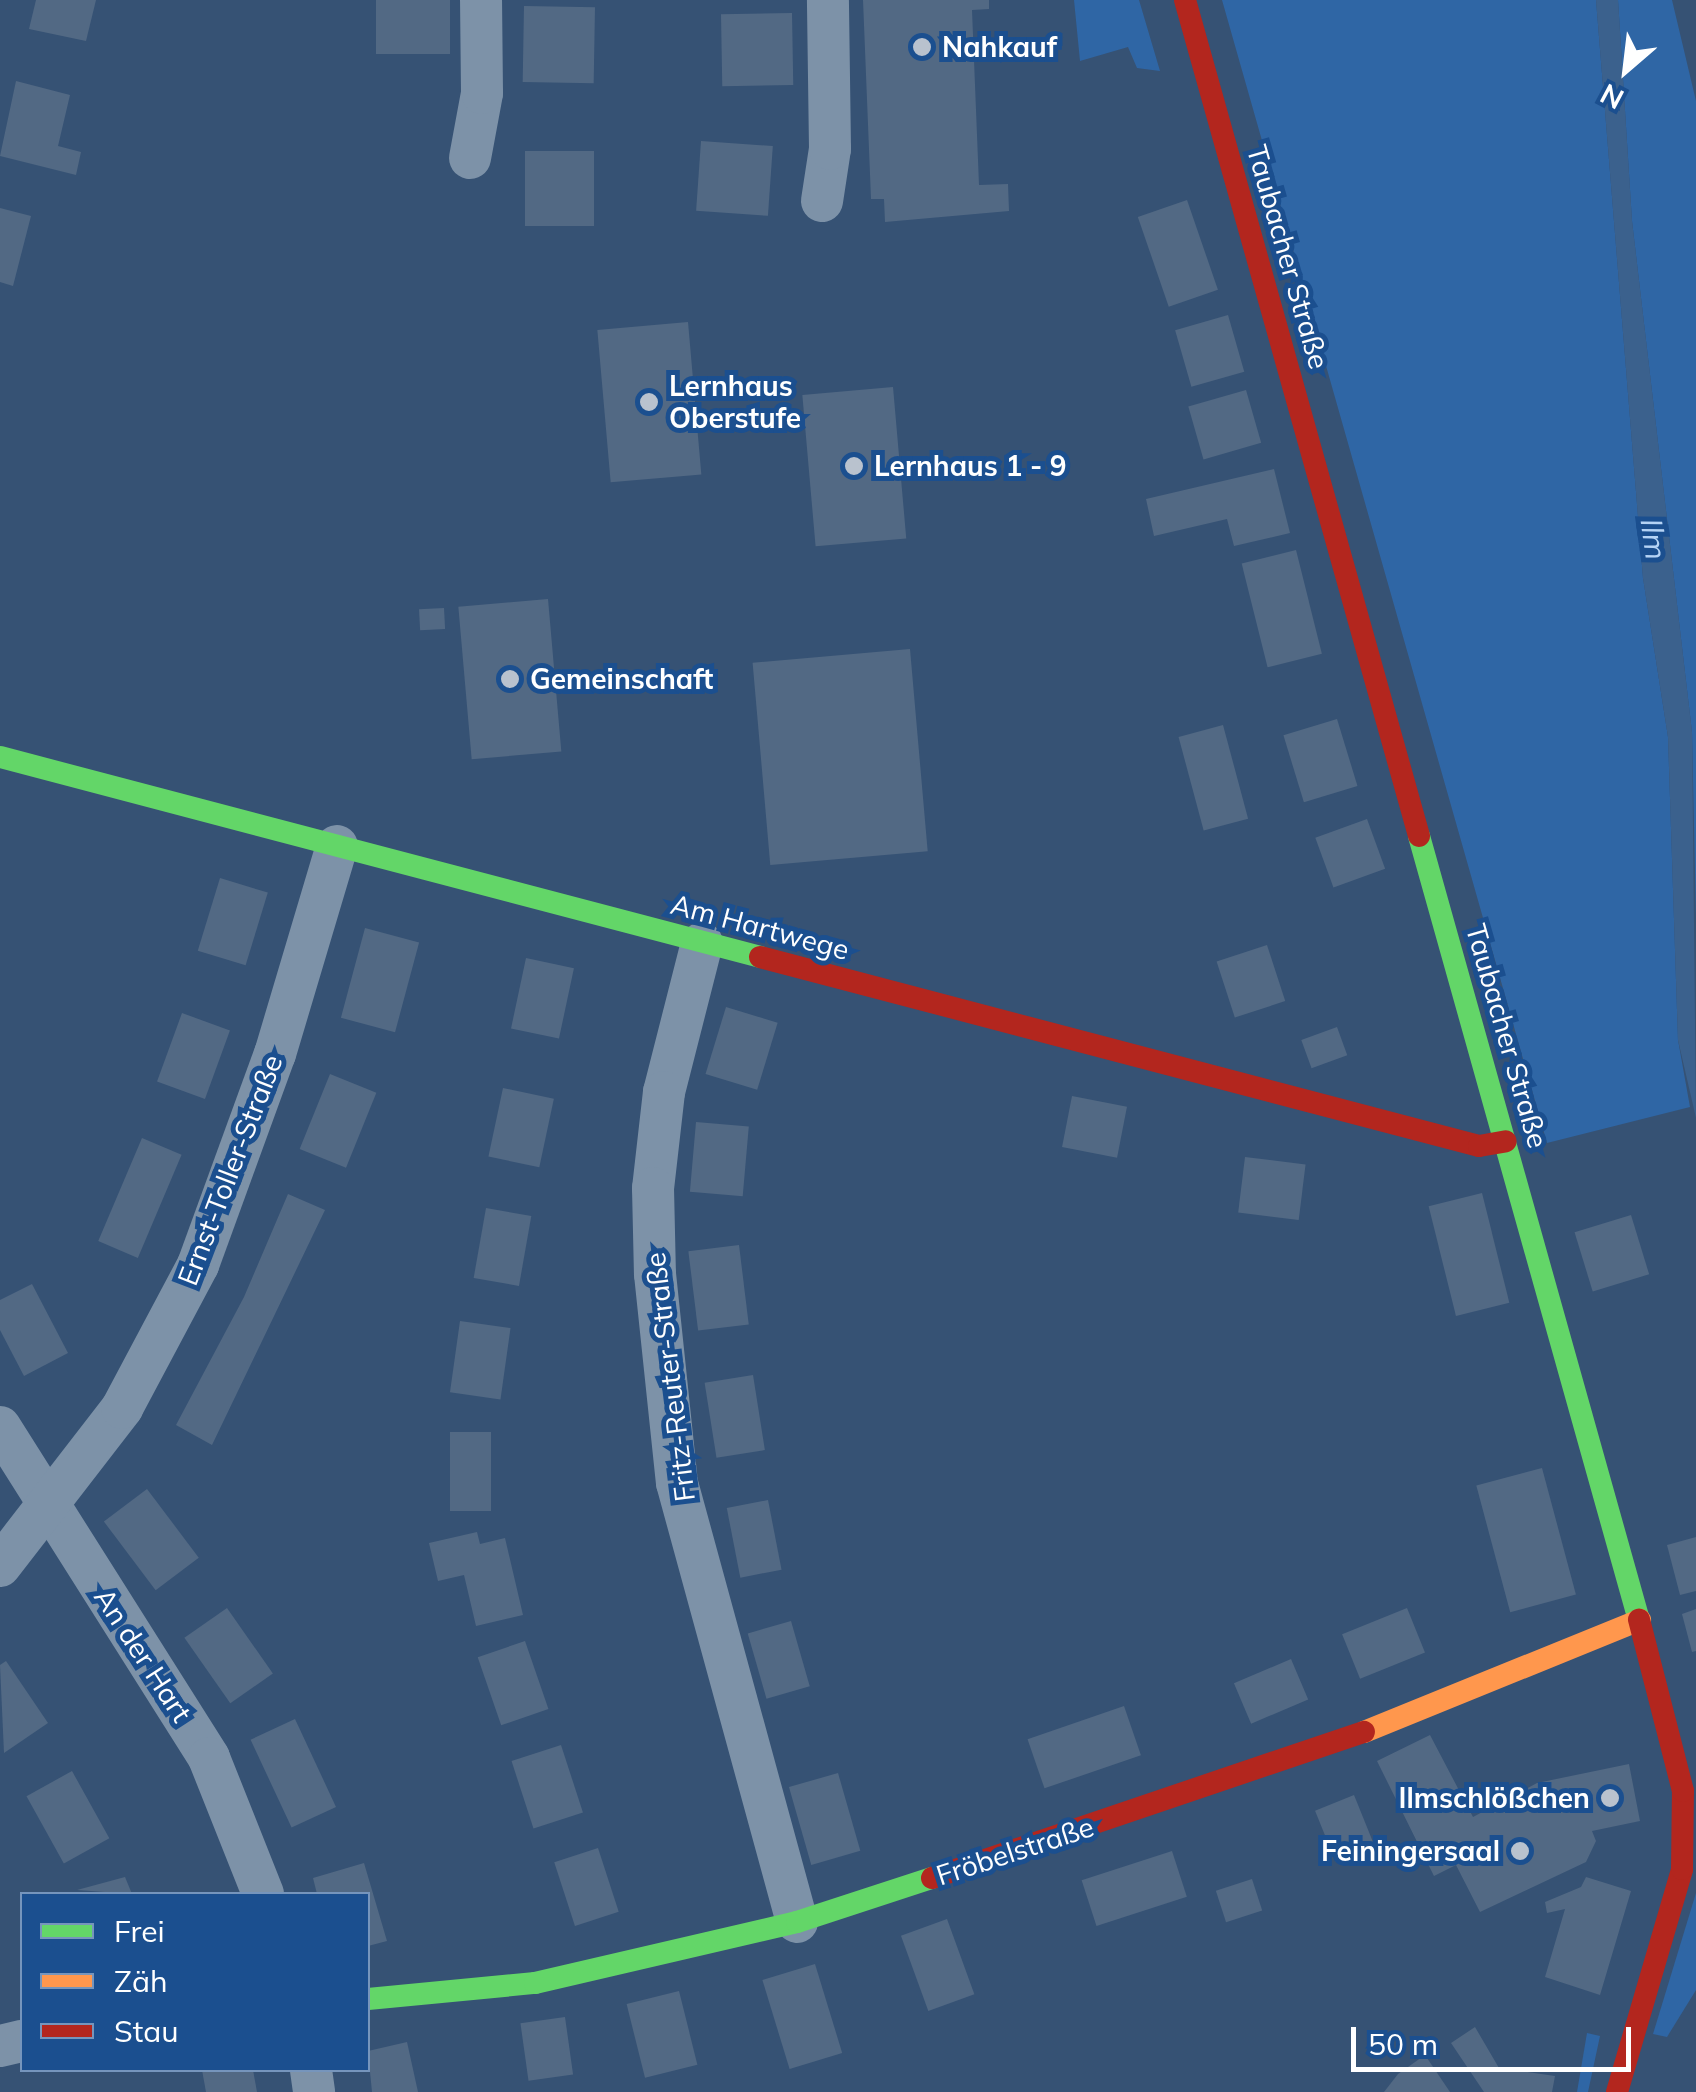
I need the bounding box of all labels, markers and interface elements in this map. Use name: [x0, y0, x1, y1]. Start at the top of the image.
north arrow: [1576, 20, 1676, 120]
place label: Nahkauf: [942, 30, 1057, 64]
marker: Nahkauf: [911, 36, 933, 58]
text: N: [1594, 77, 1629, 117]
street label: Taubacher Straße: [1240, 141, 1336, 373]
place label: Lernhaus Oberstufe: [669, 369, 801, 435]
marker: Lernhaus Oberstufe: [638, 391, 660, 413]
place label: Lernhaus 1 - 9: [874, 449, 1067, 483]
marker: Lernhaus 1 - 9: [843, 455, 865, 477]
water label: Ilm: [1633, 516, 1675, 562]
place label: Gemeinschaft: [530, 662, 713, 696]
marker: Gemeinschaft: [499, 668, 521, 690]
street label: Am Hartwege: [667, 887, 853, 967]
street label: Taubacher Straße: [1459, 920, 1555, 1152]
street label: Ernst-Toller-Straße: [171, 1050, 289, 1290]
street label: Fritz-Reuter-Straße: [638, 1250, 702, 1504]
street label: An der Hart: [87, 1582, 199, 1728]
place label: Ilmschlößchen: [1399, 1781, 1590, 1815]
marker: Ilmschlößchen: [1599, 1787, 1621, 1809]
street label: Fröbelstraße: [932, 1810, 1098, 1892]
place label: Feiningersaal: [1321, 1834, 1500, 1868]
marker: Feiningersaal: [1509, 1840, 1531, 1862]
legend: [20, 1892, 370, 2072]
text: Frei: [114, 1912, 165, 1950]
text: Zäh: [114, 1962, 167, 2000]
scale bar: [1356, 2007, 1636, 2069]
text: Stau: [114, 2012, 178, 2050]
text: 50 m: [1368, 2025, 1438, 2063]

